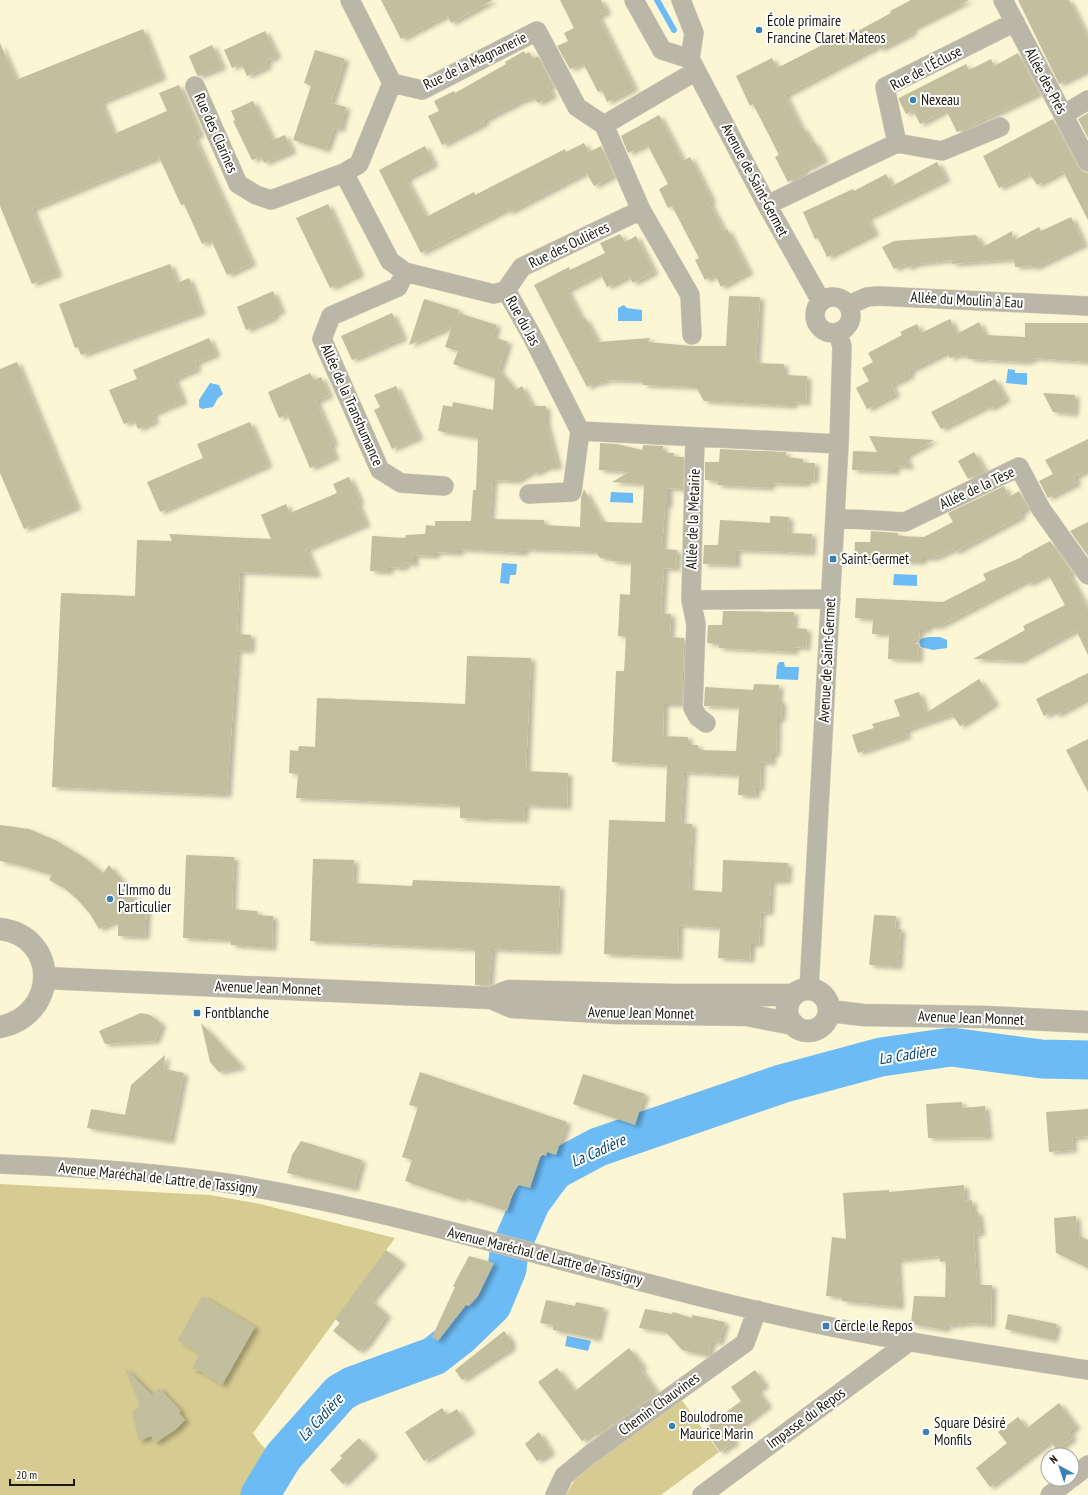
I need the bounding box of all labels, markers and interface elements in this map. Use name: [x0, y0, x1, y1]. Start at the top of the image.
place label: École primaire Francine Claret Mateos: [767, 11, 886, 47]
marker: École primaire Francine Claret Mateos: [754, 25, 764, 35]
street label: Rue de la Magnanerie: [420, 27, 530, 94]
street label: Rue de l'Écluse: [887, 41, 965, 94]
street label: Allée des Prés: [1021, 44, 1072, 117]
street label: Rue des Clarines: [190, 90, 243, 176]
place label: Nexeau: [921, 90, 960, 109]
marker: Nexeau: [908, 95, 918, 105]
street label: Avenue de Saint-Germet: [718, 120, 793, 239]
street label: Rue des Oulières: [525, 217, 612, 272]
street label: Allée du Moulin à Eau: [910, 287, 1024, 312]
street label: Rue du Jas: [502, 293, 545, 349]
street label: Allée de la Transhumance: [317, 341, 388, 469]
street label: Allée de la Tèse: [936, 462, 1017, 513]
street label: Allée de la Metairie: [681, 468, 704, 570]
place label: Saint-Germet: [841, 549, 909, 568]
marker: Saint-Germet: [828, 554, 838, 564]
street label: Avenue de Saint-Germet: [814, 597, 839, 723]
place label: L'Immo du Particulier: [118, 880, 172, 916]
marker: L'Immo du Particulier: [105, 894, 115, 904]
street label: Avenue Jean Monnet: [215, 976, 321, 999]
street label: Avenue Jean Monnet: [588, 1002, 694, 1023]
place label: Fontblanche: [205, 1003, 269, 1022]
street label: Avenue Jean Monnet: [918, 1006, 1024, 1029]
marker: Fontblanche: [192, 1008, 202, 1018]
water label: La Cadière: [877, 1039, 938, 1068]
water label: La Cadière: [568, 1129, 630, 1171]
street label: Avenue Maréchal de Lattre de Tassigny: [58, 1158, 259, 1197]
street label: Avenue Maréchal de Lattre de Tassigny: [446, 1222, 645, 1289]
place label: Cercle le Repos: [834, 1316, 913, 1335]
marker: Cercle le Repos: [821, 1321, 831, 1331]
street label: Chemin Chauvines: [615, 1368, 703, 1439]
street label: Impasse du Repos: [763, 1383, 849, 1452]
water label: La Cadière: [293, 1388, 348, 1445]
place label: Boulodrome Maurice Marin: [680, 1407, 753, 1443]
place label: Square Désiré Monfils: [934, 1413, 1006, 1449]
marker: Boulodrome Maurice Marin: [667, 1421, 677, 1431]
marker: Square Désiré Monfils: [921, 1427, 931, 1437]
north arrow: [1040, 1447, 1080, 1487]
text: N: [1047, 1452, 1060, 1467]
scale bar: [10, 1461, 74, 1487]
text: 20 m: [16, 1467, 37, 1482]

